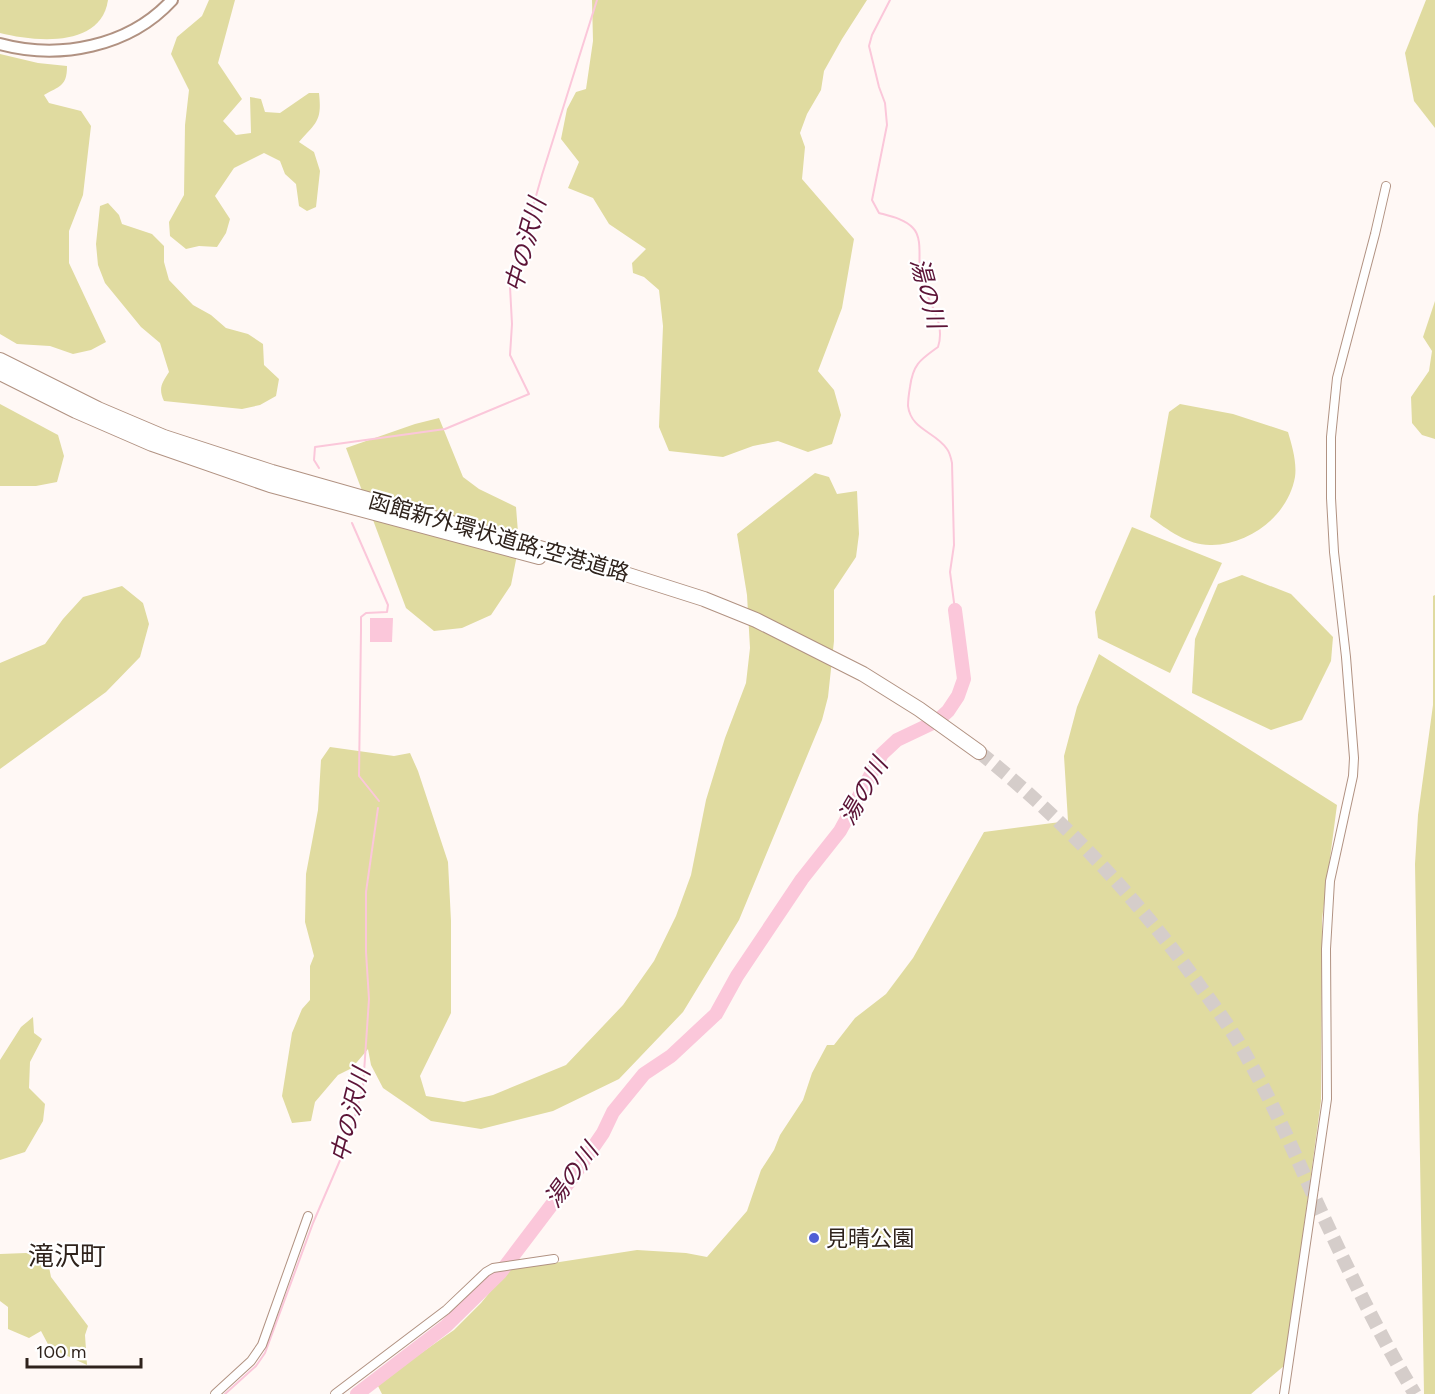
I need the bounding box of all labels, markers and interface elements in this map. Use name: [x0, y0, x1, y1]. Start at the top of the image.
water label: 中の沢川: [499, 192, 552, 295]
water label: 湯の川: [905, 254, 952, 334]
street label: 函館新外環状道路;空港道路: [366, 487, 632, 587]
water label: 湯の川: [832, 750, 895, 829]
water label: 中の沢川: [324, 1062, 376, 1165]
water label: 湯の川: [538, 1135, 606, 1213]
place label: 見晴公園: [826, 1225, 914, 1252]
marker: 見晴公園: [807, 1231, 821, 1245]
district label: 滝沢町: [28, 1240, 106, 1272]
scale bar: [27, 1331, 141, 1369]
text: 100 m: [36, 1341, 86, 1363]

